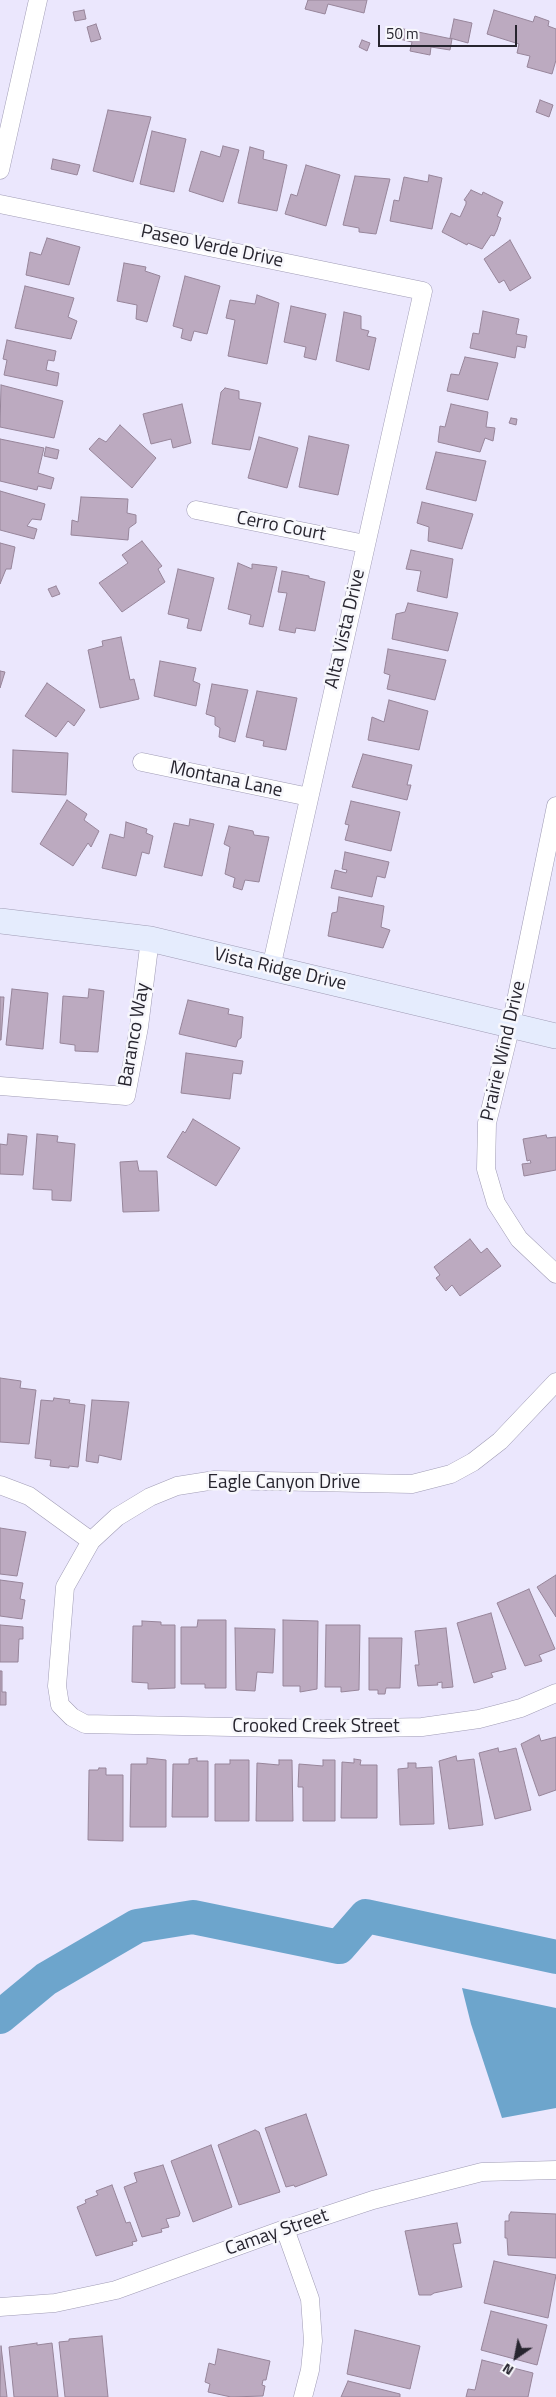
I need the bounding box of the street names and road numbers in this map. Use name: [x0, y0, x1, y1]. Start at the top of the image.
street label: Paseo Verde Drive: [139, 221, 285, 273]
street label: Cerro Court: [234, 507, 328, 547]
street label: Alta Vista Drive: [321, 567, 371, 691]
street label: Montana Lane: [168, 757, 284, 803]
street label: Vista Ridge Drive: [211, 944, 349, 996]
street label: Prairie Wind Drive: [477, 979, 531, 1123]
street label: Baranco Way: [115, 981, 155, 1089]
street label: Eagle Canyon Drive: [208, 1472, 360, 1494]
street label: Crooked Creek Street: [232, 1716, 400, 1738]
street label: Camay Street: [222, 2205, 332, 2261]

